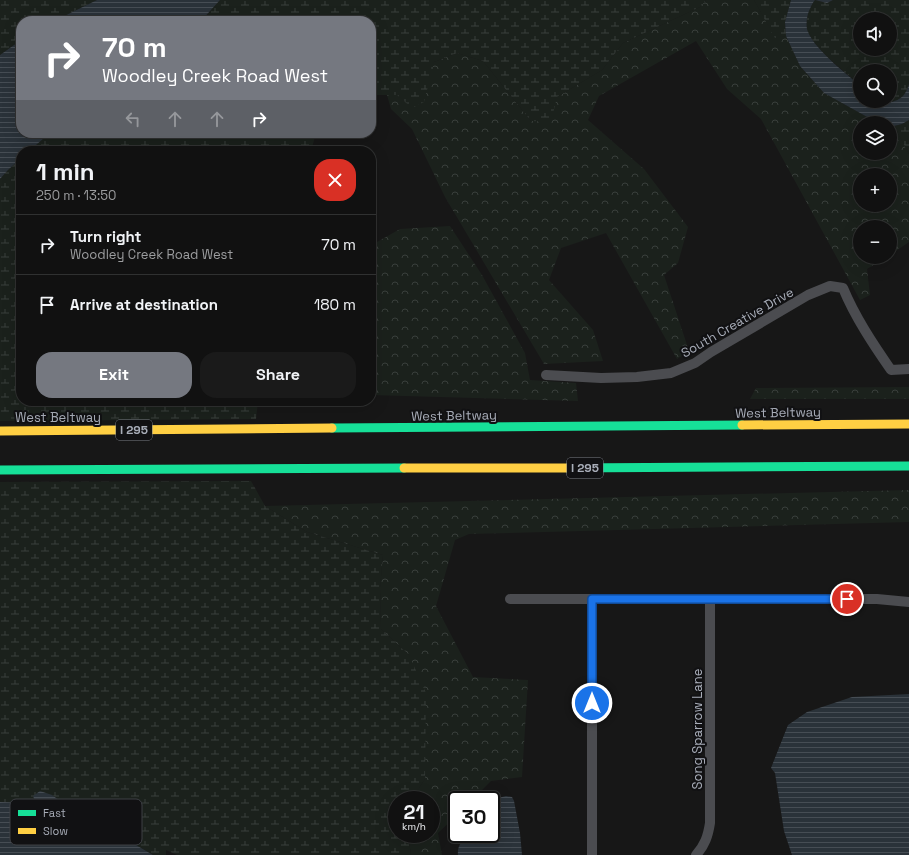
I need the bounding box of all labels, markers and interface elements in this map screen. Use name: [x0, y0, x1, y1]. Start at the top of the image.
map controls: [853, 12, 897, 264]
button: sound: [853, 12, 897, 56]
text: 70 m: [102, 29, 167, 65]
icon: right: [36, 32, 88, 84]
text: Woodley Creek Road West: [102, 64, 328, 87]
button: search: [853, 64, 897, 108]
icon: left: [122, 108, 144, 130]
icon: ahead: [164, 108, 186, 130]
icon: ahead: [206, 108, 228, 130]
icon: right: [248, 108, 270, 130]
button: layers: [853, 116, 897, 160]
text: 1 min: [36, 156, 95, 187]
button: close: [314, 159, 356, 201]
button: +: [853, 168, 897, 212]
text: 250 m · 13:50: [36, 187, 116, 204]
button: −: [853, 220, 897, 264]
text: Turn right: [70, 227, 141, 246]
icon: right: [36, 234, 58, 256]
text: 70 m: [321, 235, 356, 254]
text: Woodley Creek Road West: [70, 246, 233, 263]
street label: South Creative Drive: [678, 283, 797, 362]
icon: arrive: [36, 294, 58, 316]
text: Arrive at destination: [70, 295, 218, 314]
text: 180 m: [314, 295, 356, 314]
button: Exit: [36, 352, 192, 398]
button: Share: [200, 352, 356, 398]
street label: West Beltway: [735, 403, 821, 422]
street label: West Beltway: [411, 406, 497, 425]
street label: West Beltway: [15, 409, 101, 426]
road number: I 295: [116, 420, 152, 440]
road number: I 295: [567, 458, 603, 478]
pin: [830, 582, 864, 616]
icon: arrive: [836, 588, 858, 610]
street label: Song Sparrow Lane: [689, 669, 706, 789]
position arrow: [571, 682, 613, 724]
speed limit sign: 30: [448, 791, 500, 843]
legend: [10, 799, 142, 845]
text: 21: [404, 799, 424, 825]
text: Fast: [43, 806, 66, 820]
text: km/h: [402, 820, 426, 833]
text: Slow: [43, 824, 68, 838]

